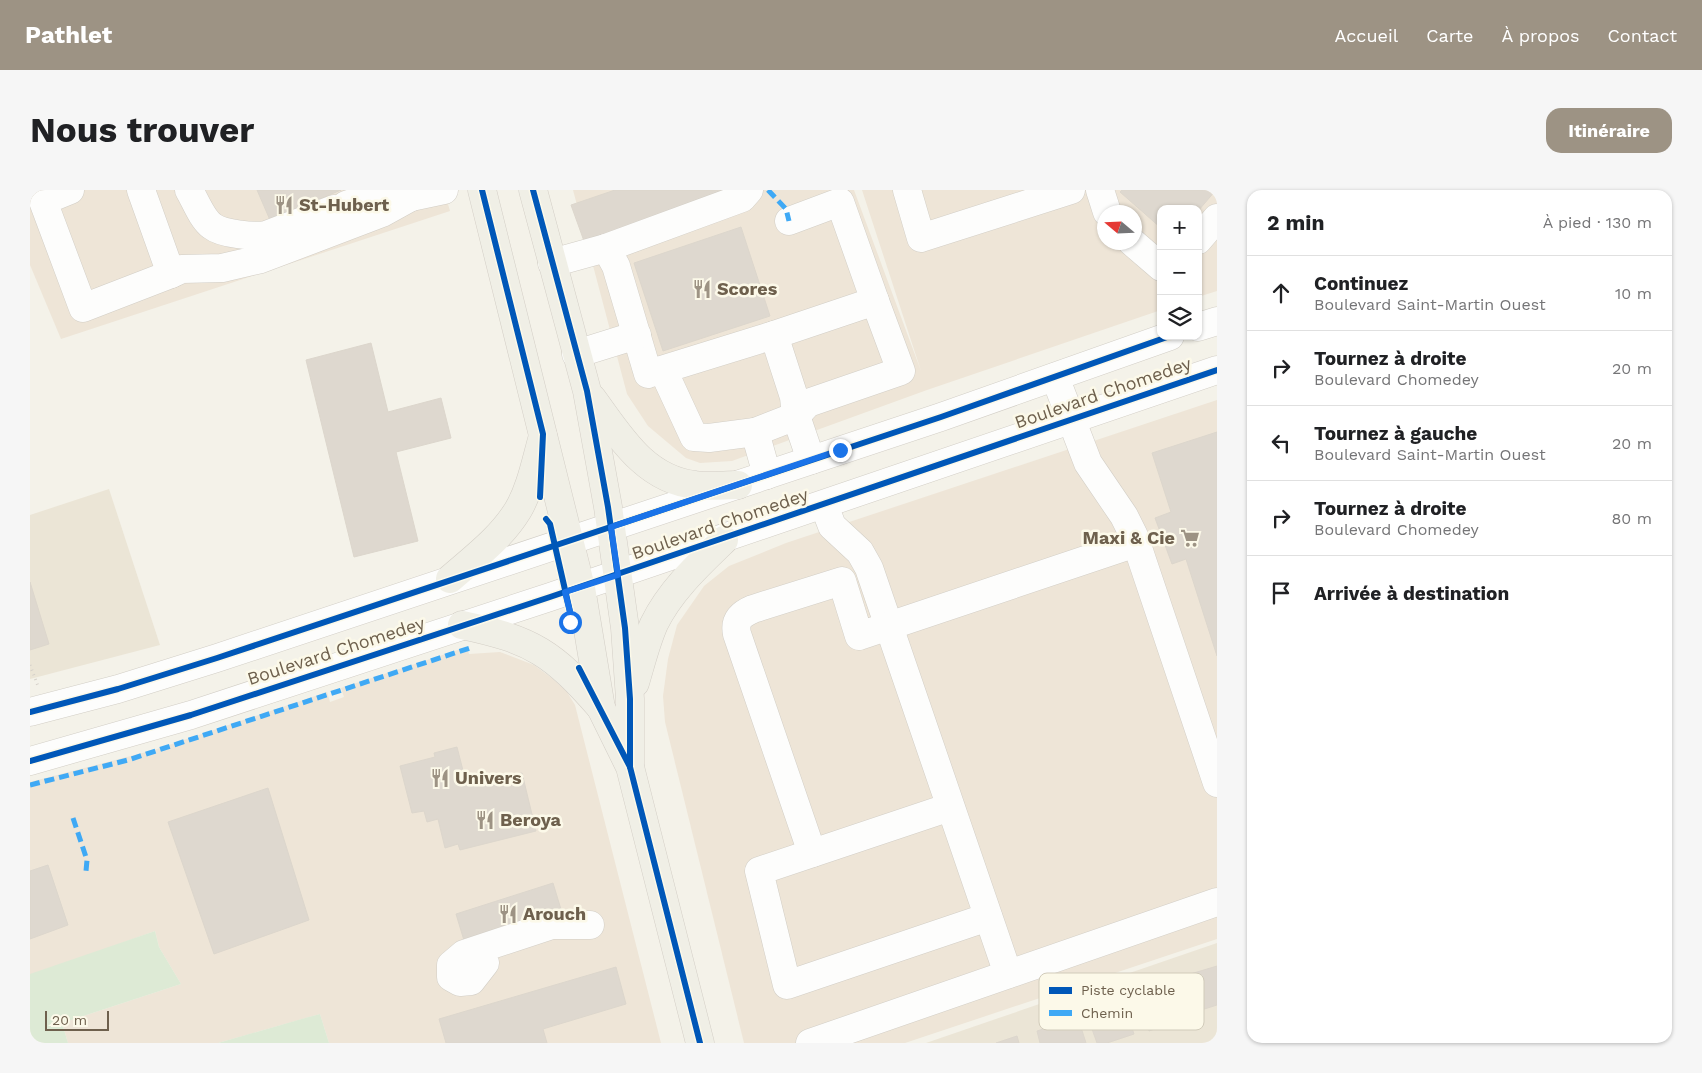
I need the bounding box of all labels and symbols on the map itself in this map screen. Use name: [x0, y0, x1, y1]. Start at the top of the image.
restaurant icon: St-Hubert: [273, 194, 295, 216]
place label: St-Hubert: [299, 194, 389, 215]
north arrow: [1097, 205, 1142, 250]
restaurant icon: Scores: [691, 278, 713, 300]
place label: Scores: [717, 278, 778, 299]
street label: Boulevard Chomedey: [1012, 352, 1195, 433]
route end: [829, 439, 852, 462]
street label: Boulevard Chomedey: [629, 483, 812, 564]
place label: Maxi & Cie: [1083, 527, 1175, 548]
supermarket icon: Maxi & Cie: [1179, 527, 1201, 549]
route start: [559, 611, 582, 634]
street label: Boulevard Chomedey: [244, 612, 428, 689]
restaurant icon: Univers: [429, 767, 451, 789]
place label: Univers: [455, 767, 522, 788]
restaurant icon: Beroya: [474, 809, 496, 831]
place label: Beroya: [500, 809, 562, 830]
restaurant icon: Arouch: [497, 903, 519, 925]
place label: Arouch: [523, 903, 586, 924]
legend: [1039, 973, 1204, 1030]
text: Piste cyclable: [1081, 982, 1175, 998]
text: Chemin: [1081, 1005, 1133, 1021]
scale bar: [45, 1008, 109, 1031]

